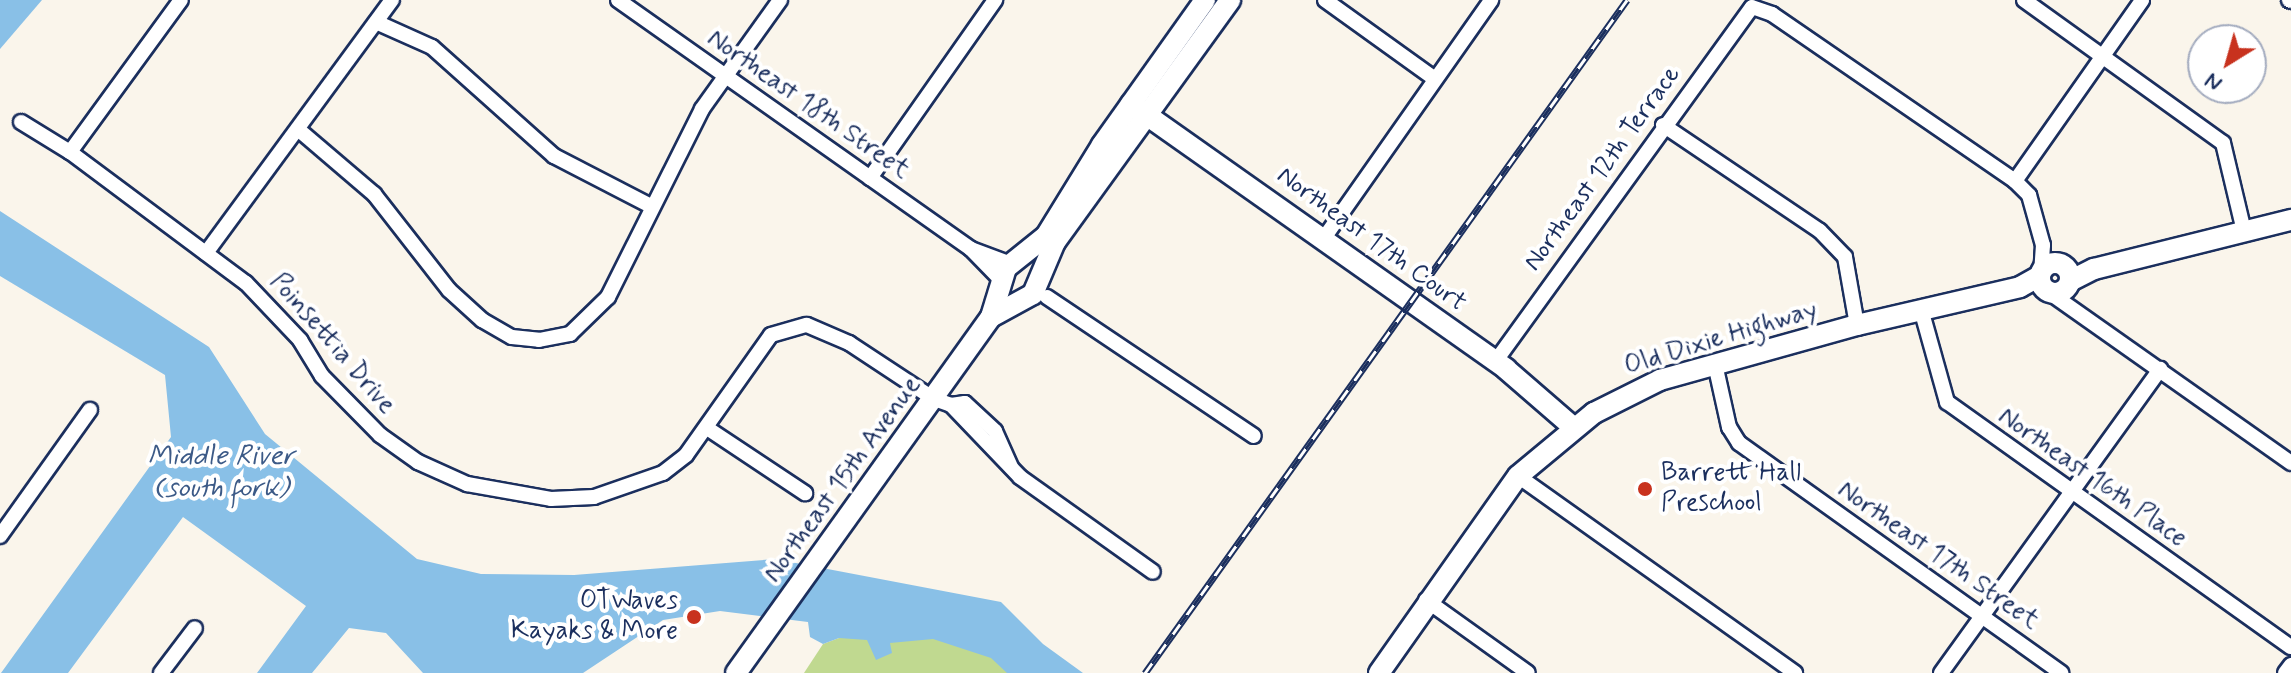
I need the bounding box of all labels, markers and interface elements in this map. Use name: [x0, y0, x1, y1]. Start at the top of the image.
street label: Northeast 18th Street: [701, 23, 915, 187]
north arrow: [2187, 24, 2267, 104]
street label: Northeast 12th Terrace: [1518, 60, 1688, 278]
text: N: [2199, 66, 2228, 97]
street label: Northeast 17th Court: [1270, 161, 1472, 319]
street label: Poinsettia Drive: [263, 268, 401, 420]
street label: Old Dixie Highway: [1622, 295, 1820, 383]
street label: Northeast 15th Avenue: [758, 371, 928, 589]
street label: Northeast 16th Place: [1992, 401, 2192, 555]
water label: Middle River (south fork): [146, 440, 296, 506]
place label: Barrett Hall Preschool: [1661, 458, 1801, 520]
street label: Northeast 17th Street: [1831, 475, 2045, 637]
marker: Barrett Hall Preschool: [1636, 480, 1654, 498]
place label: OTWaves Kayaks & More: [511, 586, 678, 648]
marker: OTWaves Kayaks & More: [685, 608, 703, 626]

